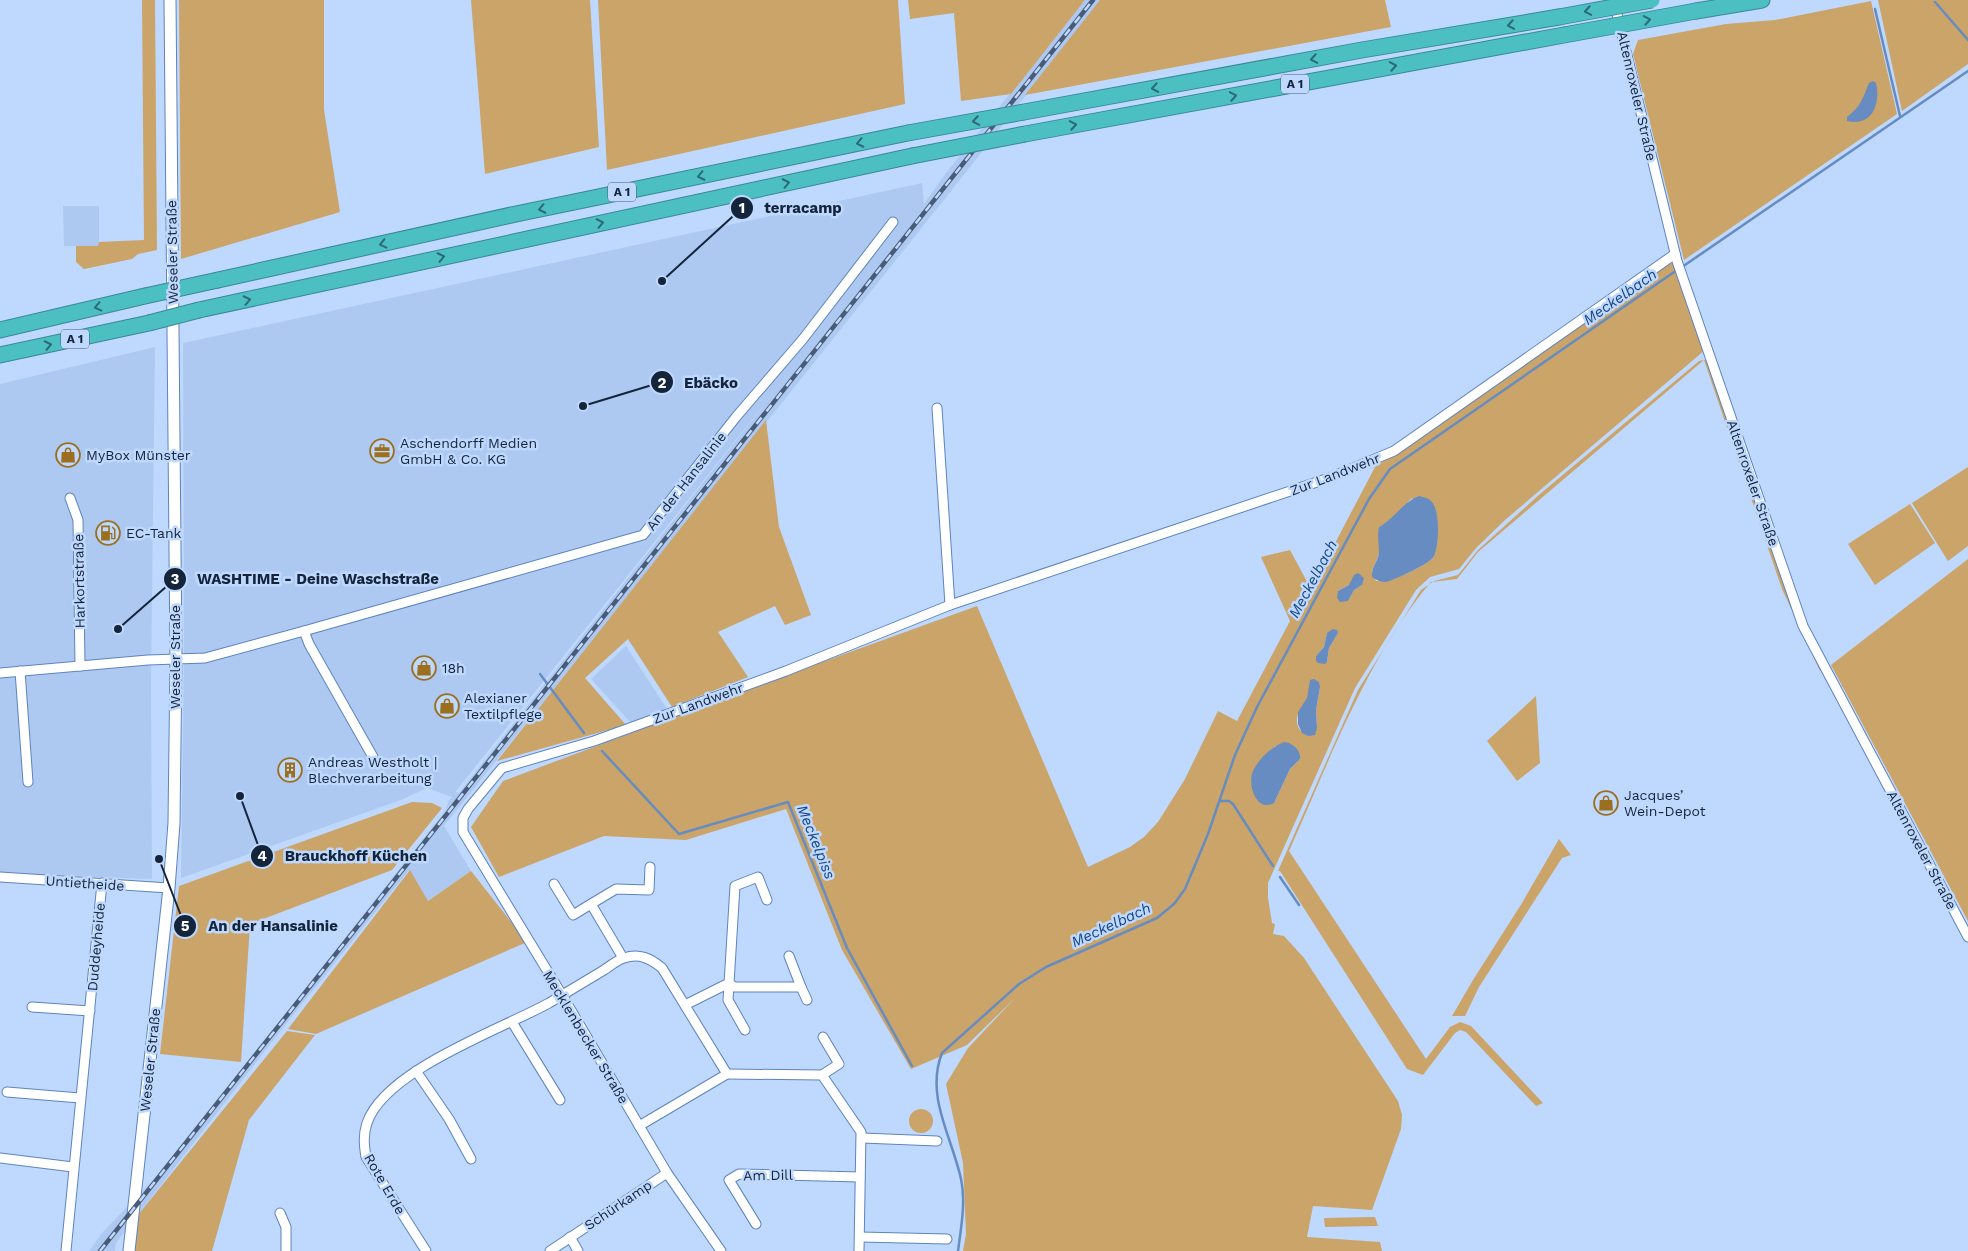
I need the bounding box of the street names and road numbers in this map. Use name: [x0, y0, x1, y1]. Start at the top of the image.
street label: Altenroxeler Straße: [1614, 30, 1660, 162]
road number: A 1: [1281, 74, 1309, 94]
road number: A 1: [608, 182, 636, 202]
street label: Weseler Straße: [163, 200, 181, 304]
road number: A 1: [61, 329, 89, 348]
street label: Altenroxeler Straße: [1724, 418, 1782, 548]
street label: An der Hansalinie: [643, 429, 729, 533]
street label: Zur Landwehr: [1288, 449, 1382, 498]
street label: Harkortstraße: [70, 534, 88, 628]
street label: Weseler Straße: [167, 605, 183, 709]
street label: Zur Landwehr: [651, 679, 746, 727]
street label: Altenroxeler Straße: [1884, 788, 1960, 912]
street label: Untietheide: [45, 872, 125, 894]
street label: Duddeyheide: [84, 902, 108, 992]
street label: Mecklenbecker Straße: [540, 968, 632, 1106]
street label: Weseler Straße: [137, 1007, 163, 1113]
street label: Rote Erde: [361, 1151, 409, 1217]
street label: Am Dill: [743, 1167, 794, 1183]
street label: Schürkamp: [581, 1177, 655, 1233]

